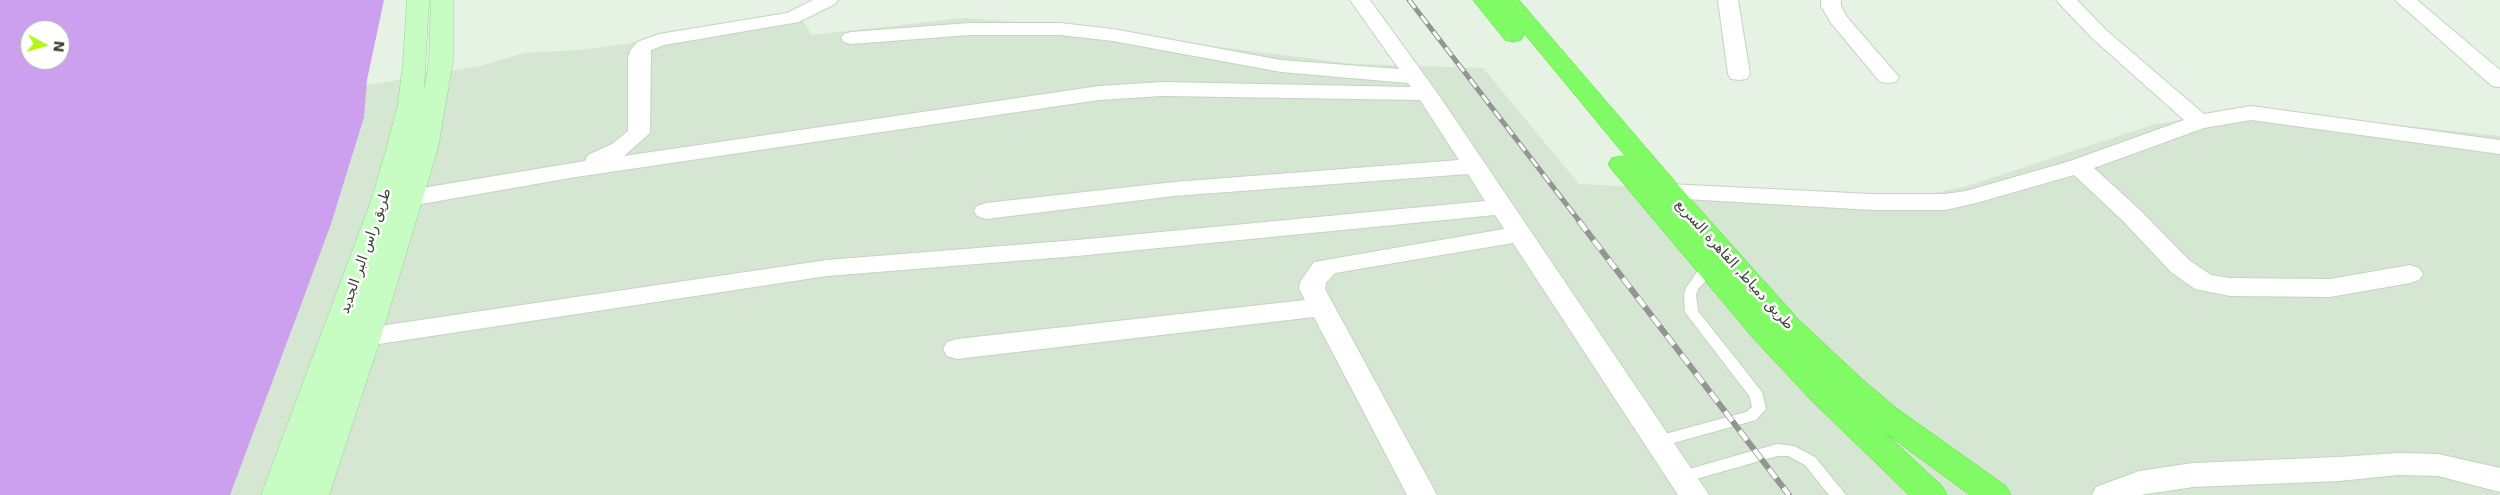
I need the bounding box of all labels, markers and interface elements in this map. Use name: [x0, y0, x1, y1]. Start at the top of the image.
north arrow: [20, 20, 70, 70]
text: N: [50, 40, 67, 53]
street label: طريق راس البر الجديد: [337, 186, 395, 316]
street label: طريق دمياط, القاهرة السريع: [1671, 197, 1797, 333]

